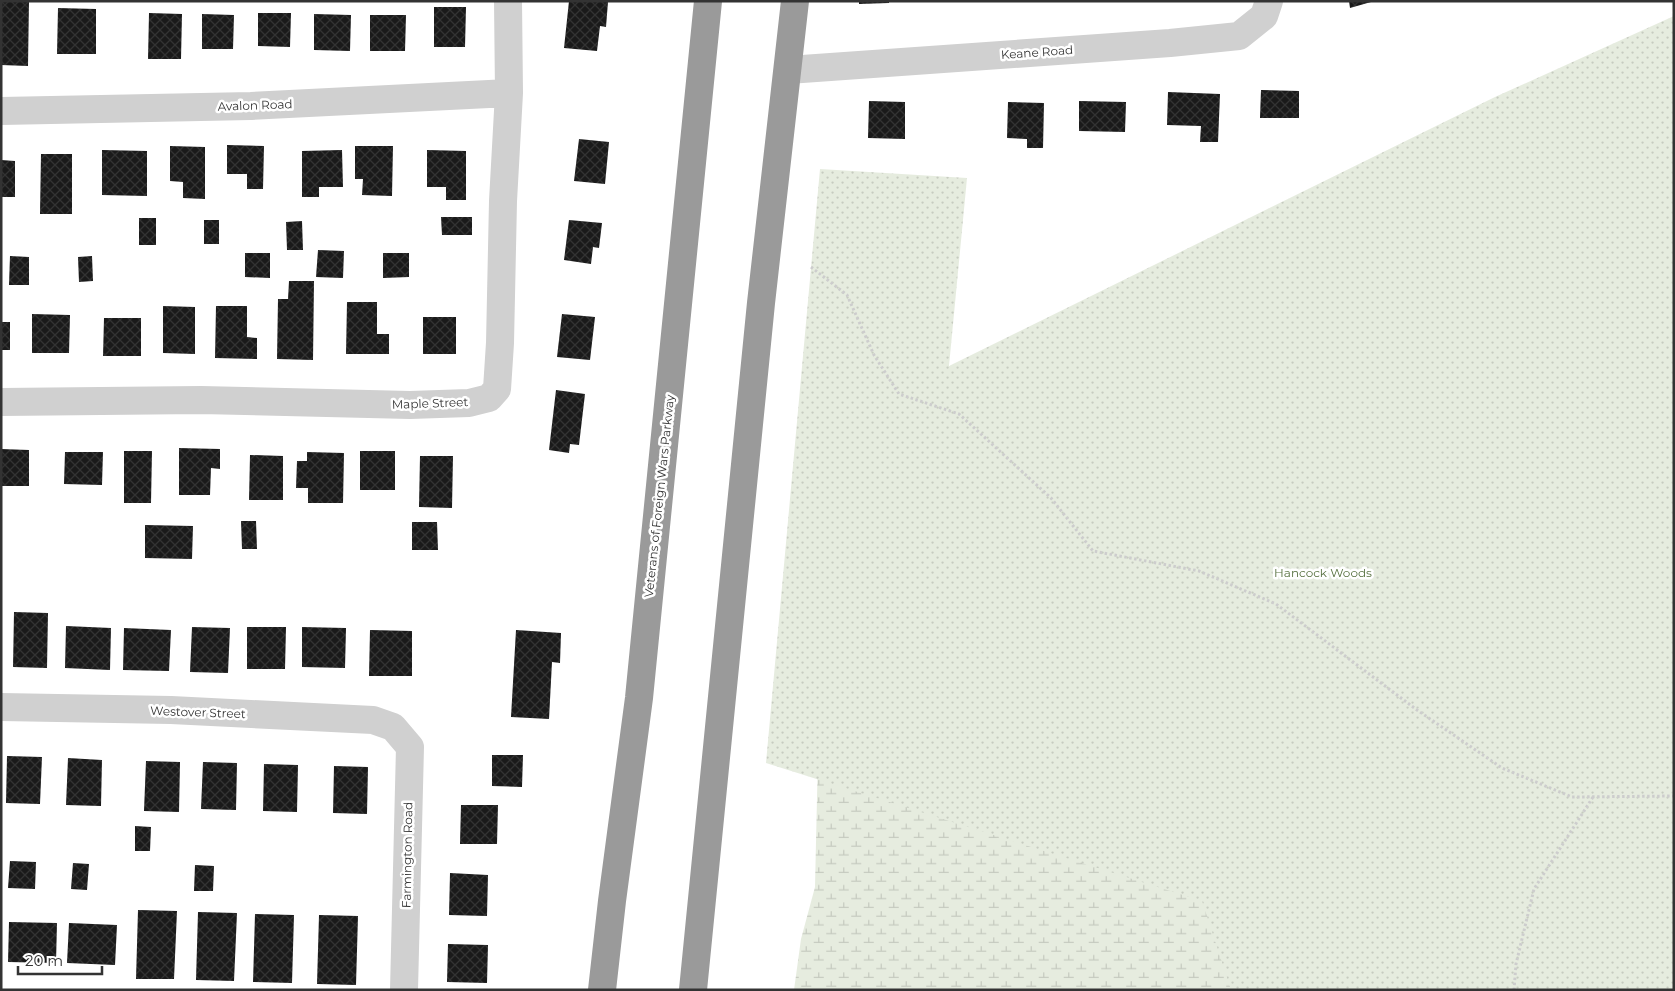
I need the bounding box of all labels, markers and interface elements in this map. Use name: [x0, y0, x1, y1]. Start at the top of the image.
street label: Keane Road: [1000, 42, 1074, 62]
street label: Avalon Road: [217, 96, 293, 114]
street label: Veterans of Foreign Wars Parkway: [641, 393, 677, 598]
street label: Maple Street: [391, 394, 469, 412]
park label: Hancock Woods: [1274, 565, 1372, 580]
street label: Westover Street: [150, 703, 246, 721]
street label: Farmington Road: [399, 802, 415, 908]
scale bar: [18, 944, 101, 976]
text: 20 m: [25, 951, 63, 970]

